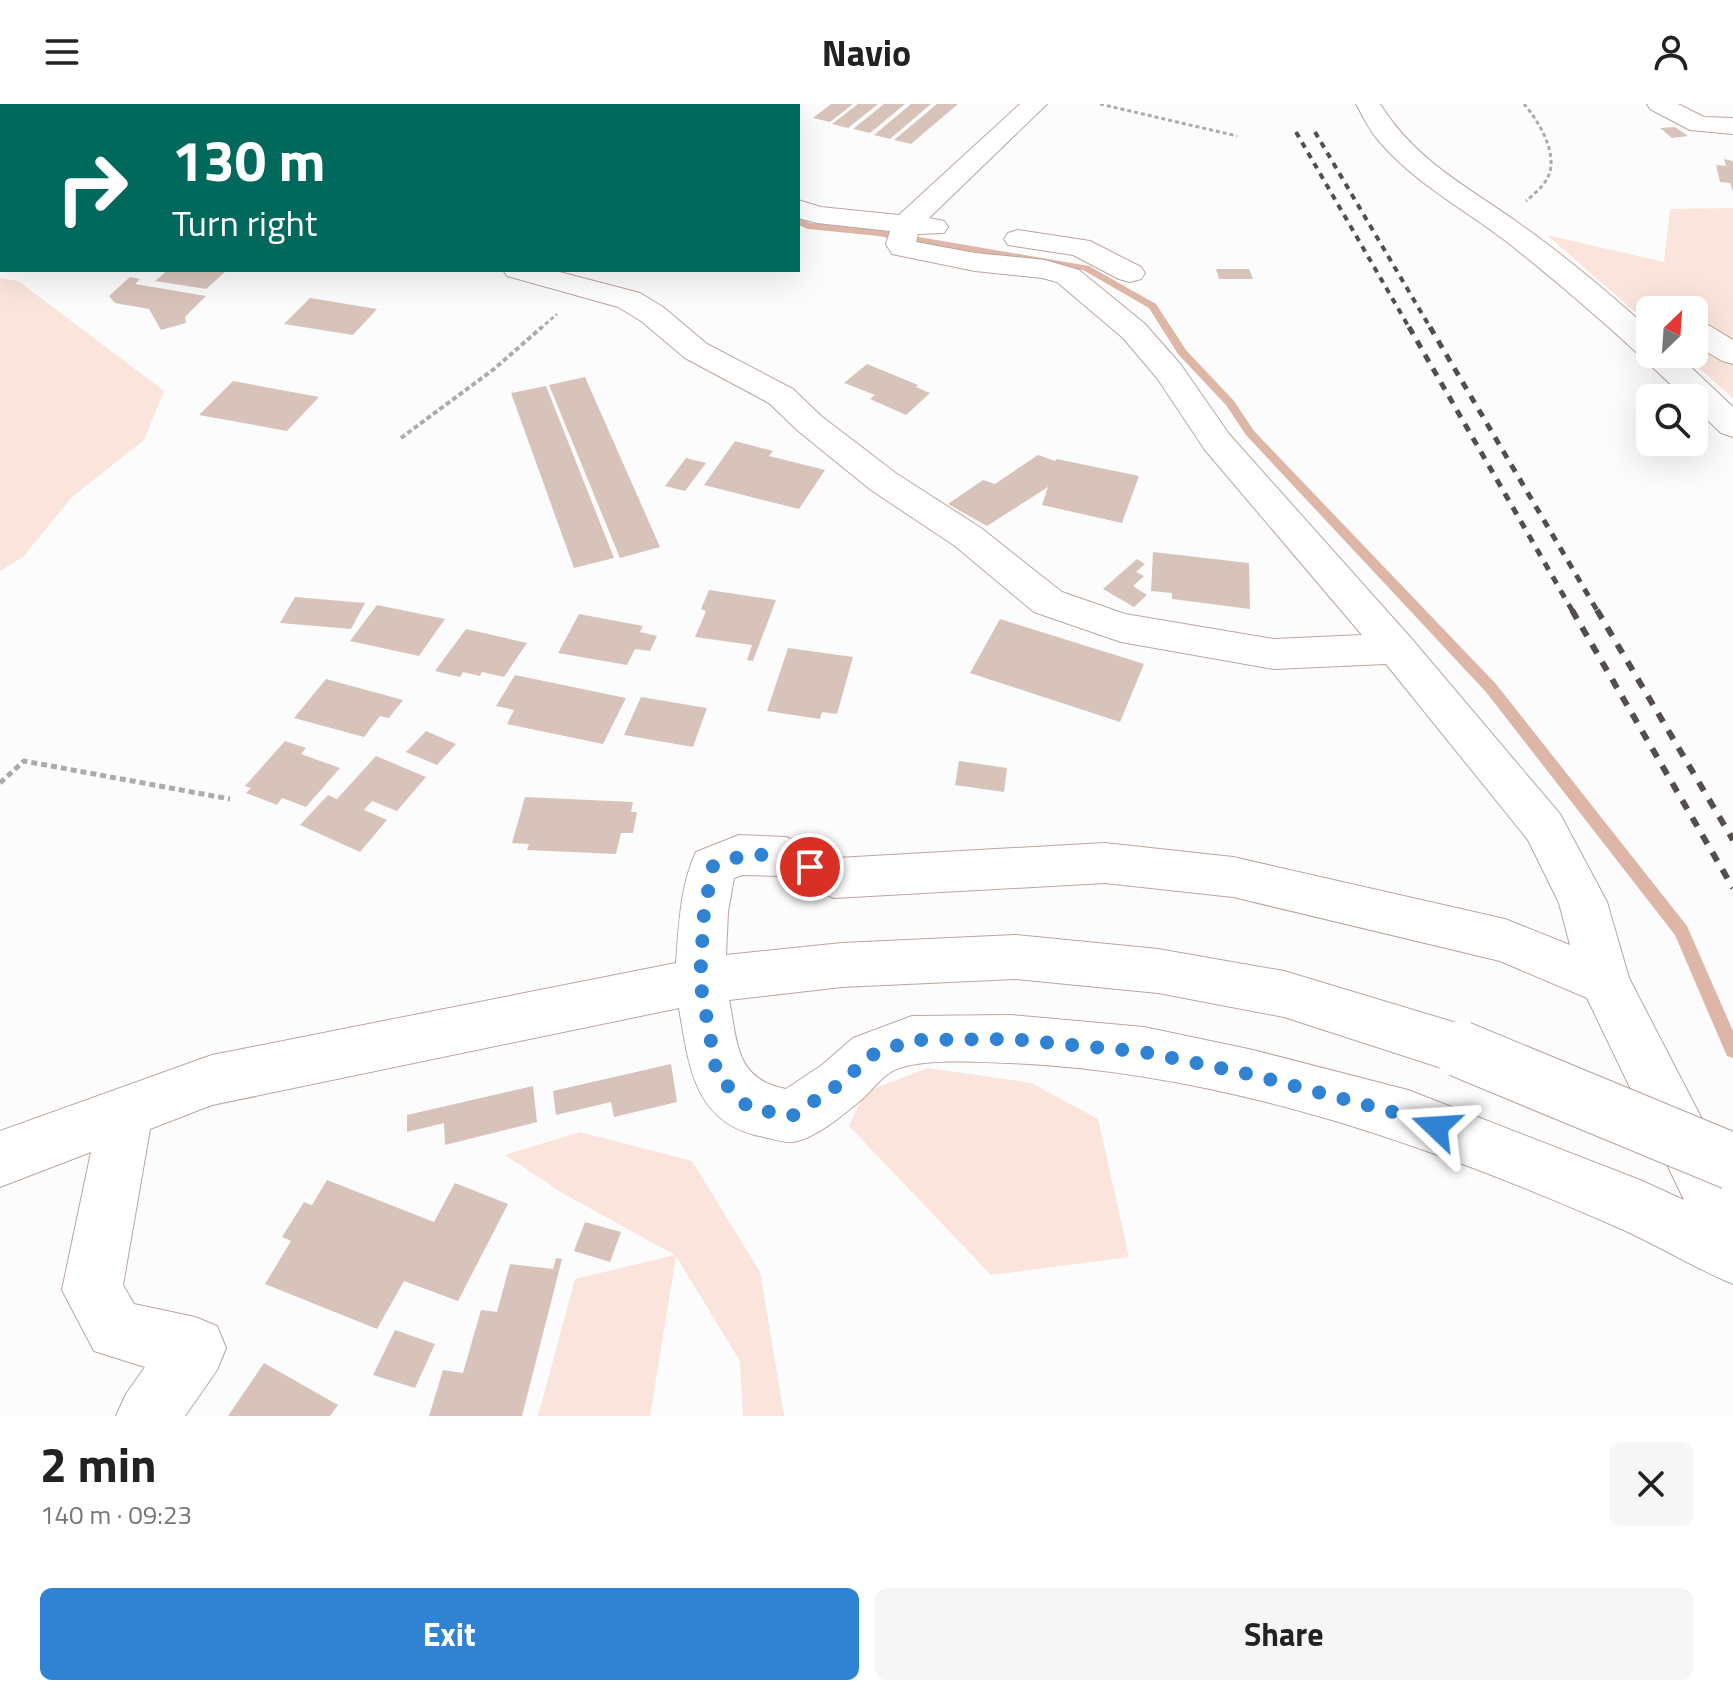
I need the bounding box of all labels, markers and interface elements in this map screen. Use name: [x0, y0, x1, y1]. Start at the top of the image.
text: Navio: [822, 25, 911, 80]
icon: menu: [40, 30, 84, 74]
icon: person: [1649, 30, 1693, 74]
text: 130 m: [172, 118, 325, 203]
icon: right: [40, 136, 144, 240]
text: Turn right: [172, 195, 317, 250]
north arrow: [1636, 296, 1708, 368]
map controls: [1636, 296, 1708, 456]
button: search: [1636, 384, 1708, 456]
pin: [776, 833, 844, 901]
icon: arrive: [788, 845, 832, 889]
position arrow: [1394, 1085, 1478, 1169]
text: 2 min: [40, 1428, 157, 1501]
button: close: [1609, 1442, 1693, 1526]
text: 140 m · 09:23: [40, 1495, 192, 1534]
button: Exit: [40, 1588, 859, 1680]
button: Share: [875, 1588, 1693, 1680]

